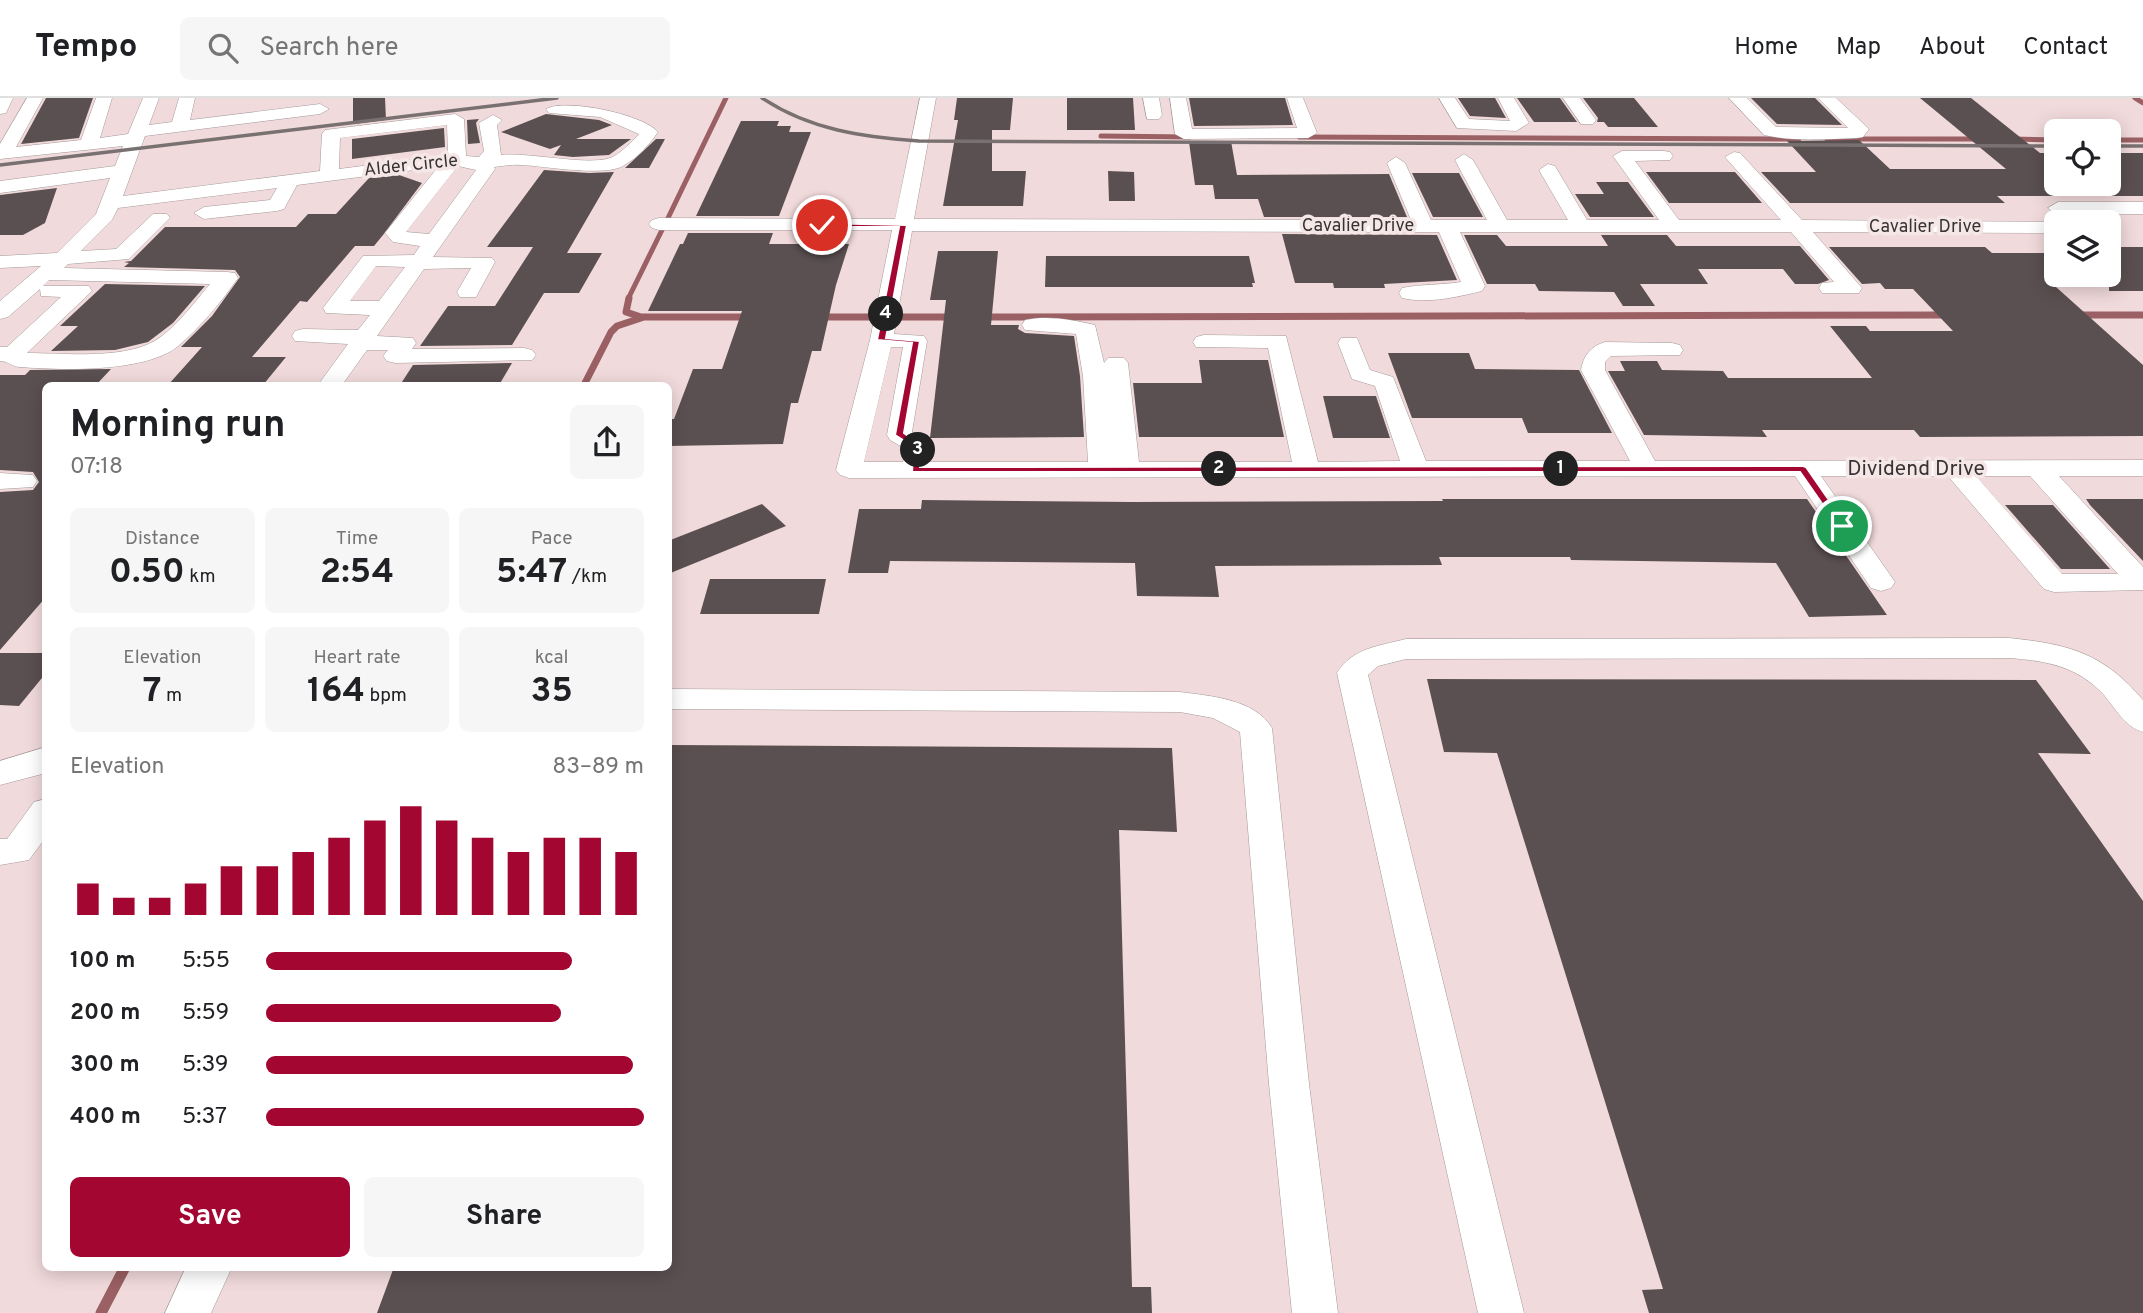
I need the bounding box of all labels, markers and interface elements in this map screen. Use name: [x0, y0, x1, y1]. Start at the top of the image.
search box: [180, 17, 670, 80]
text: Tempo: [35, 27, 138, 69]
icon: search: [204, 29, 242, 67]
text: Search here: [260, 32, 398, 65]
text: Home: [1734, 33, 1798, 63]
text: Map: [1836, 33, 1881, 63]
text: About: [1919, 33, 1985, 63]
text: Contact: [2023, 33, 2108, 63]
map controls: [2044, 119, 2121, 287]
button: locate: [2044, 119, 2121, 196]
street label: Alder Circle: [363, 150, 459, 182]
pin: [792, 195, 852, 255]
icon: check: [803, 206, 841, 244]
button: layers: [2044, 210, 2121, 287]
street label: Cavalier Drive: [1302, 215, 1414, 238]
street label: Cavalier Drive: [1869, 216, 1981, 239]
pin: 4: [868, 296, 903, 332]
text: 4: [879, 301, 892, 325]
text: Morning run: [70, 402, 286, 451]
button: share: [570, 405, 644, 479]
pin: 3: [900, 432, 936, 468]
text: 3: [912, 437, 923, 461]
pin: 2: [1202, 452, 1236, 486]
pin: 1: [1544, 452, 1578, 486]
text: 07:18: [70, 453, 123, 482]
text: 2: [1213, 456, 1224, 480]
text: 1: [1557, 456, 1564, 480]
street label: Dividend Drive: [1847, 456, 1985, 483]
pin: [1812, 496, 1872, 556]
icon: arrive: [1823, 507, 1861, 545]
text: Distance: [125, 527, 200, 551]
text: Time: [336, 527, 378, 551]
text: Pace: [531, 527, 573, 551]
text: 0.50: [109, 551, 185, 595]
text: 2:54: [320, 551, 394, 595]
text: 5:47: [496, 551, 567, 595]
text: km: [185, 565, 216, 589]
text: /km: [567, 565, 607, 589]
text: Elevation: [123, 646, 201, 670]
text: Heart rate: [314, 646, 400, 670]
text: kcal: [535, 646, 569, 670]
text: 7: [143, 670, 161, 714]
text: 164: [307, 670, 365, 714]
text: 35: [530, 670, 573, 714]
text: m: [161, 684, 182, 708]
text: bpm: [365, 684, 407, 708]
text: Elevation: [70, 753, 165, 782]
text: 83–89 m: [552, 753, 644, 782]
text: 100 m: [70, 947, 135, 976]
text: 5:55: [182, 947, 230, 976]
text: 200 m: [70, 999, 140, 1028]
text: 5:59: [182, 999, 229, 1028]
text: 300 m: [70, 1051, 140, 1080]
text: 5:39: [182, 1051, 229, 1080]
text: 400 m: [70, 1103, 141, 1132]
text: 5:37: [182, 1103, 227, 1132]
button: Save: [70, 1177, 350, 1257]
button: Share: [364, 1177, 644, 1257]

